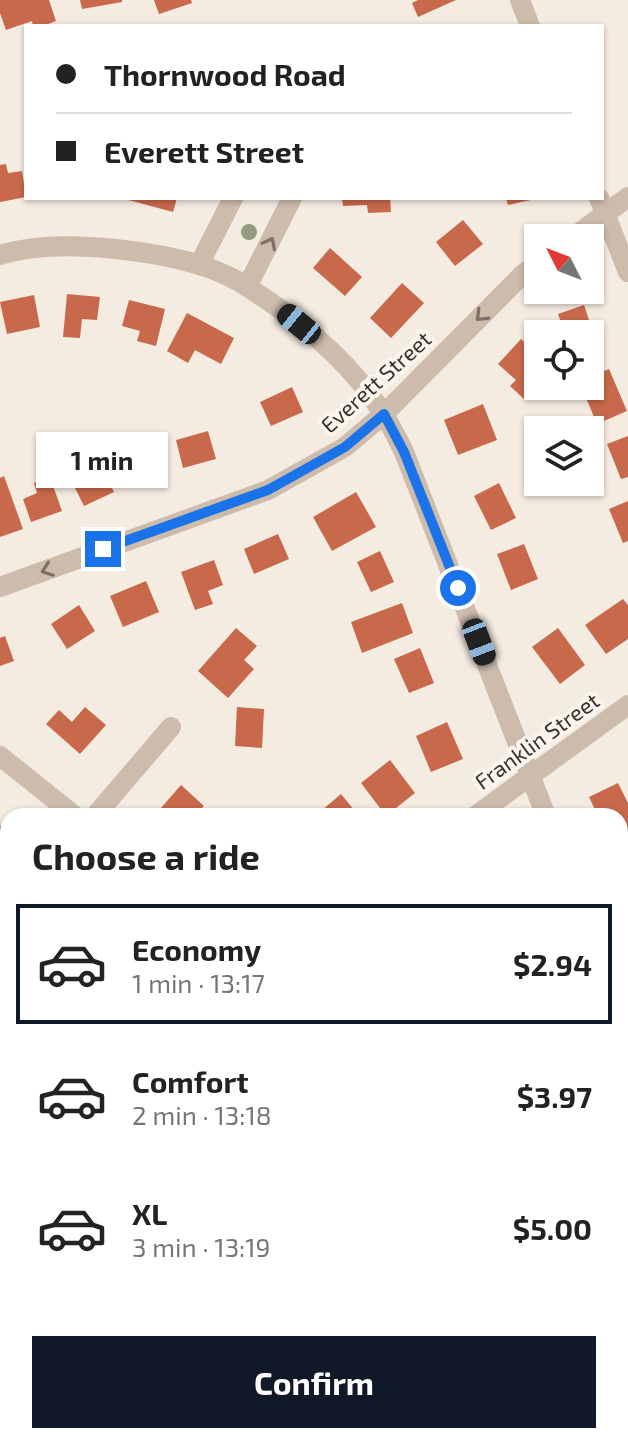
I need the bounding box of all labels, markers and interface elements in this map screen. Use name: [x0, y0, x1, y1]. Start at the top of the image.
text: Thornwood Road: [104, 56, 346, 92]
text: Everett Street: [104, 133, 304, 169]
north arrow: [524, 224, 604, 304]
map controls: [524, 224, 604, 496]
one-way arrow: [260, 236, 276, 251]
car: [273, 300, 325, 348]
one-way arrow: [476, 307, 490, 321]
button: locate: [524, 320, 604, 400]
street label: Everett Street: [315, 325, 436, 437]
button: layers: [524, 416, 604, 496]
callout: 1 min: [37, 433, 169, 489]
text: 1 min: [71, 444, 133, 475]
route end: [85, 531, 121, 567]
one-way arrow: [41, 560, 55, 576]
route start: [440, 570, 476, 606]
car: [459, 615, 499, 669]
street label: Franklin Street: [469, 686, 604, 794]
text: Choose a ride: [32, 834, 260, 877]
icon: car: [36, 928, 108, 1000]
text: Economy: [132, 931, 261, 967]
text: $2.94: [513, 946, 592, 982]
text: 1 min · 13:17: [132, 967, 265, 998]
icon: car: [36, 1060, 108, 1132]
text: Comfort: [132, 1063, 249, 1099]
text: $3.97: [517, 1078, 592, 1114]
text: 2 min · 13:18: [132, 1099, 272, 1130]
icon: car: [36, 1192, 108, 1264]
text: XL: [132, 1195, 167, 1231]
text: $5.00: [513, 1210, 592, 1246]
text: 3 min · 13:19: [132, 1231, 270, 1262]
button: Confirm: [32, 1336, 596, 1428]

